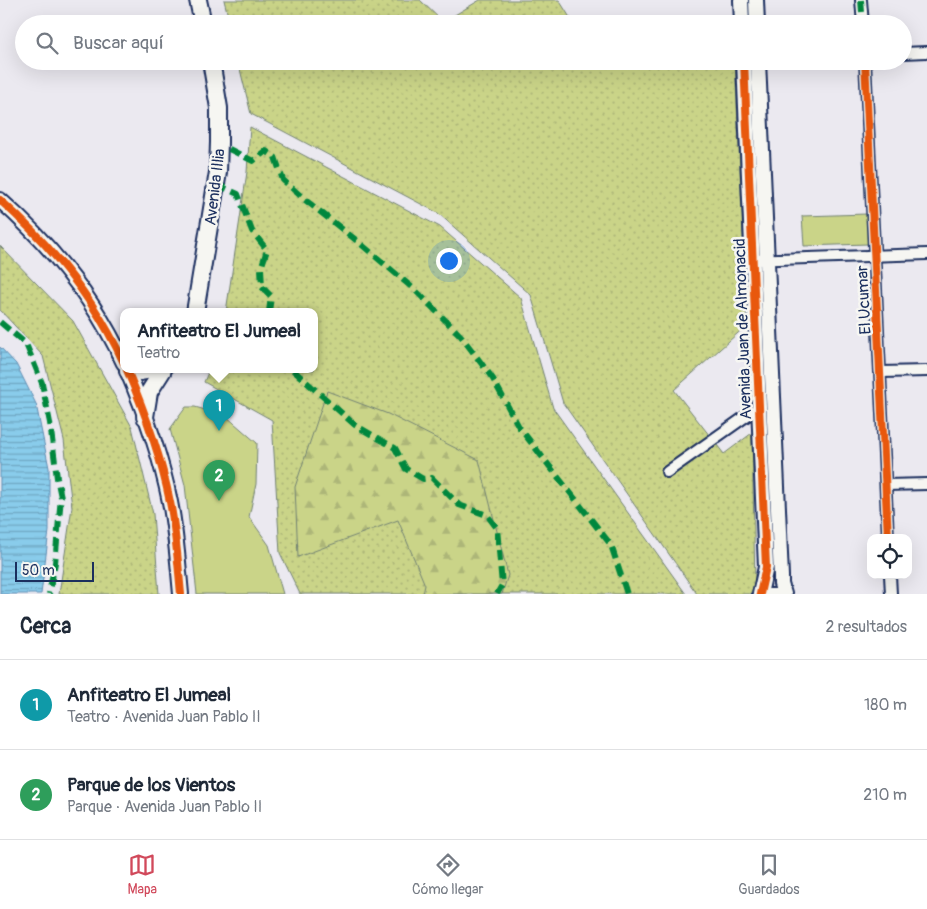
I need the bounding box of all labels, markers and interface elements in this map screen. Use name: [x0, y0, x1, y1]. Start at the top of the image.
search box: [15, 15, 912, 70]
icon: search: [33, 29, 61, 57]
text: Buscar aquí: [73, 31, 164, 55]
street label: Avenida Illia: [200, 148, 230, 227]
street label: Avenida Juan de Almonacid: [730, 238, 756, 420]
your location: [436, 248, 462, 274]
street label: El Ucumar: [852, 265, 876, 335]
popup: [120, 308, 318, 373]
text: Anfiteatro El Jumeal: [137, 319, 301, 343]
text: Teatro: [137, 343, 180, 363]
pin: 1: [203, 390, 235, 431]
pin: 2: [203, 460, 235, 501]
map controls: [867, 534, 912, 579]
button: locate: [867, 534, 912, 579]
scale bar: [15, 559, 94, 582]
text: 50 m: [22, 562, 55, 579]
text: Cerca: [20, 613, 71, 640]
text: 2 resultados: [825, 617, 907, 637]
text: Anfiteatro El Jumeal: [67, 683, 231, 707]
text: 1: [33, 695, 39, 715]
text: 180 m: [864, 695, 907, 715]
text: Teatro · Avenida Juan Pablo II: [67, 707, 261, 727]
text: Parque de los Vientos: [67, 773, 235, 797]
text: 2: [32, 785, 40, 805]
text: 210 m: [863, 785, 907, 805]
text: Parque · Avenida Juan Pablo II: [67, 797, 262, 817]
tab: Mapa: [127, 851, 157, 898]
tab: Cómo llegar: [412, 851, 483, 898]
tab: Guardados: [738, 851, 800, 898]

